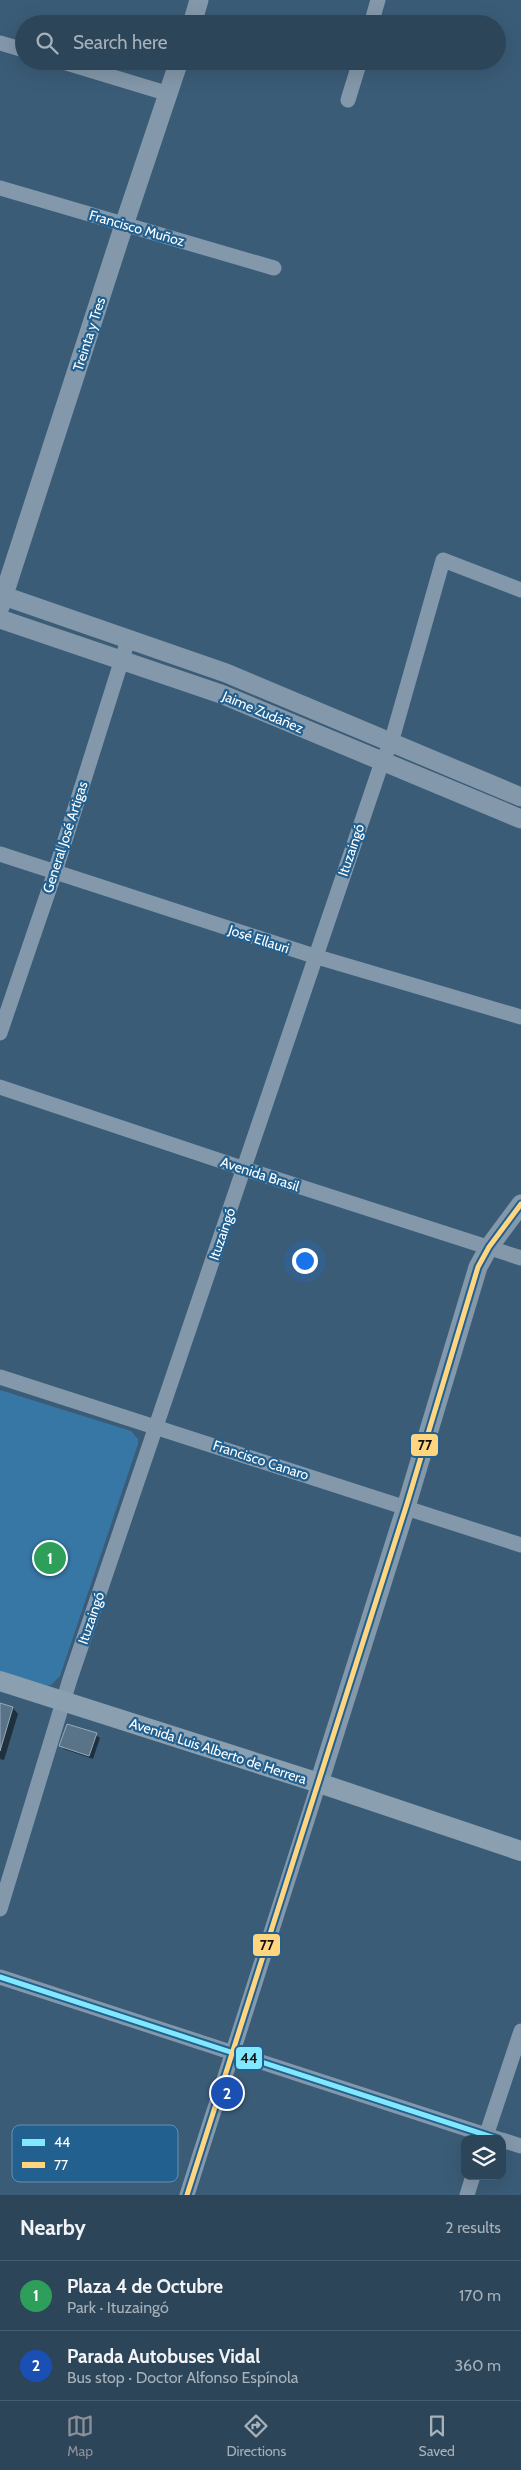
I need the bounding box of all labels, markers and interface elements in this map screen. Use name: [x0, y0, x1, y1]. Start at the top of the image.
search box: [15, 15, 506, 70]
icon: search: [33, 29, 61, 57]
text: Search here: [73, 31, 167, 54]
street label: Francisco Muñoz: [87, 206, 187, 250]
street label: Treinta y Tres: [69, 295, 109, 373]
street label: Jaime Zudáñez: [219, 686, 307, 737]
street label: General José Artigas: [38, 779, 92, 895]
street label: Ituzaingó: [334, 821, 368, 879]
street label: José Ellauri: [225, 920, 292, 957]
street label: Avenida Brasil: [218, 1153, 302, 1195]
street label: Ituzaingó: [205, 1205, 239, 1263]
your location: [292, 1248, 318, 1274]
line badge: 77: [410, 1433, 439, 1457]
street label: Francisco Canaro: [211, 1436, 311, 1484]
text: 77: [418, 1436, 433, 1454]
pin: 1: [34, 1539, 66, 1577]
street label: Ituzaingó: [74, 1589, 108, 1647]
street label: Avenida Luis Alberto de Herrera: [127, 1714, 309, 1788]
line badge: 77: [252, 1933, 281, 1957]
text: 77: [260, 1936, 275, 1954]
line badge: 44: [235, 2046, 263, 2070]
text: 44: [240, 2049, 258, 2067]
pin: 2: [211, 2074, 243, 2112]
legend: [12, 2125, 178, 2182]
text: 44: [54, 2133, 70, 2151]
map controls: [461, 2135, 506, 2180]
button: layers: [461, 2135, 506, 2180]
text: 77: [54, 2156, 68, 2174]
text: Nearby: [20, 2215, 86, 2240]
text: 2 results: [445, 2218, 501, 2237]
text: Plaza 4 de Octubre: [67, 2275, 223, 2298]
text: 1: [33, 2286, 39, 2305]
text: 170 m: [459, 2286, 501, 2305]
text: Park · Ituzaingó: [67, 2298, 169, 2317]
text: Parada Autobuses Vidal: [67, 2345, 260, 2368]
text: 2: [32, 2356, 40, 2375]
text: 360 m: [454, 2356, 501, 2375]
text: Bus stop · Doctor Alfonso Espínola: [67, 2368, 298, 2387]
tab: Map: [66, 2412, 94, 2460]
tab: Directions: [226, 2412, 286, 2460]
tab: Saved: [418, 2412, 455, 2460]

